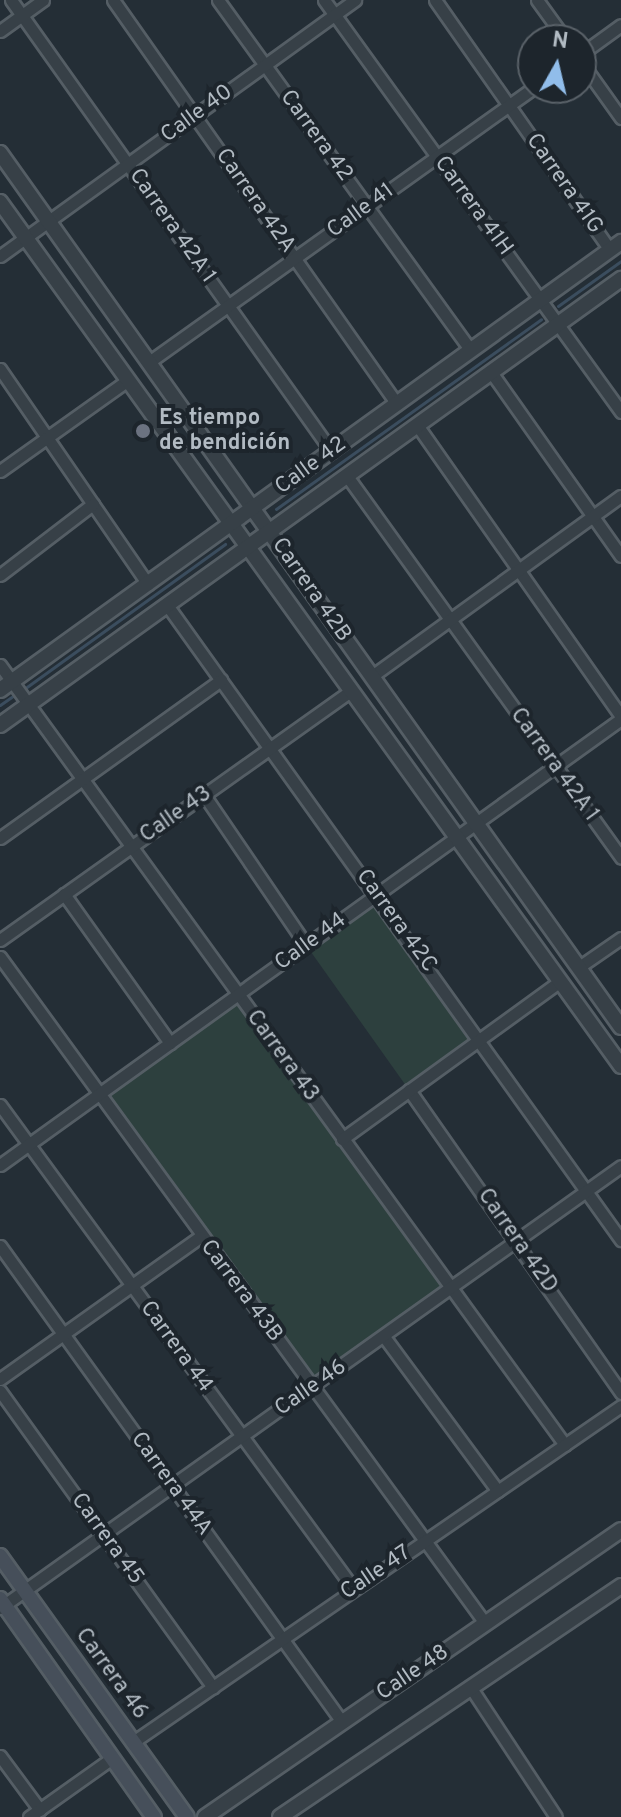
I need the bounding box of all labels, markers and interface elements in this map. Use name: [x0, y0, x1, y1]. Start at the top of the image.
north arrow: [517, 24, 597, 104]
text: N: [550, 27, 570, 56]
street label: Calle 40: [156, 79, 238, 149]
street label: Carrera 42: [274, 85, 358, 187]
street label: Carrera 41G: [520, 129, 608, 239]
street label: Carrera 42A: [209, 144, 301, 258]
street label: Carrera 41H: [428, 151, 518, 261]
street label: Carrera 42A 1: [122, 163, 222, 289]
street label: Calle 41: [322, 178, 400, 244]
place label: Es tiempo de bendición: [159, 405, 290, 456]
marker: Es tiempo de bendición: [134, 422, 152, 440]
street label: Calle 42: [270, 431, 352, 501]
street label: Carrera 42B: [265, 533, 357, 647]
street label: Carrera 42A 1: [504, 703, 604, 827]
street label: Calle 43: [135, 781, 217, 849]
street label: Carrera 42C: [350, 864, 442, 978]
street label: Calle 44: [270, 907, 352, 977]
street label: Carrera 43: [240, 1005, 324, 1107]
street label: Carrera 42D: [471, 1184, 563, 1298]
street label: Carrera 43B: [194, 1235, 288, 1347]
street label: Carrera 44: [134, 1296, 218, 1398]
street label: Calle 46: [270, 1354, 352, 1422]
street label: Carrera 44A: [125, 1427, 217, 1541]
street label: Carrera 45: [65, 1488, 149, 1590]
street label: Calle 47: [336, 1540, 416, 1606]
street label: Carrera 46: [69, 1623, 153, 1725]
street label: Calle 48: [372, 1639, 454, 1707]

